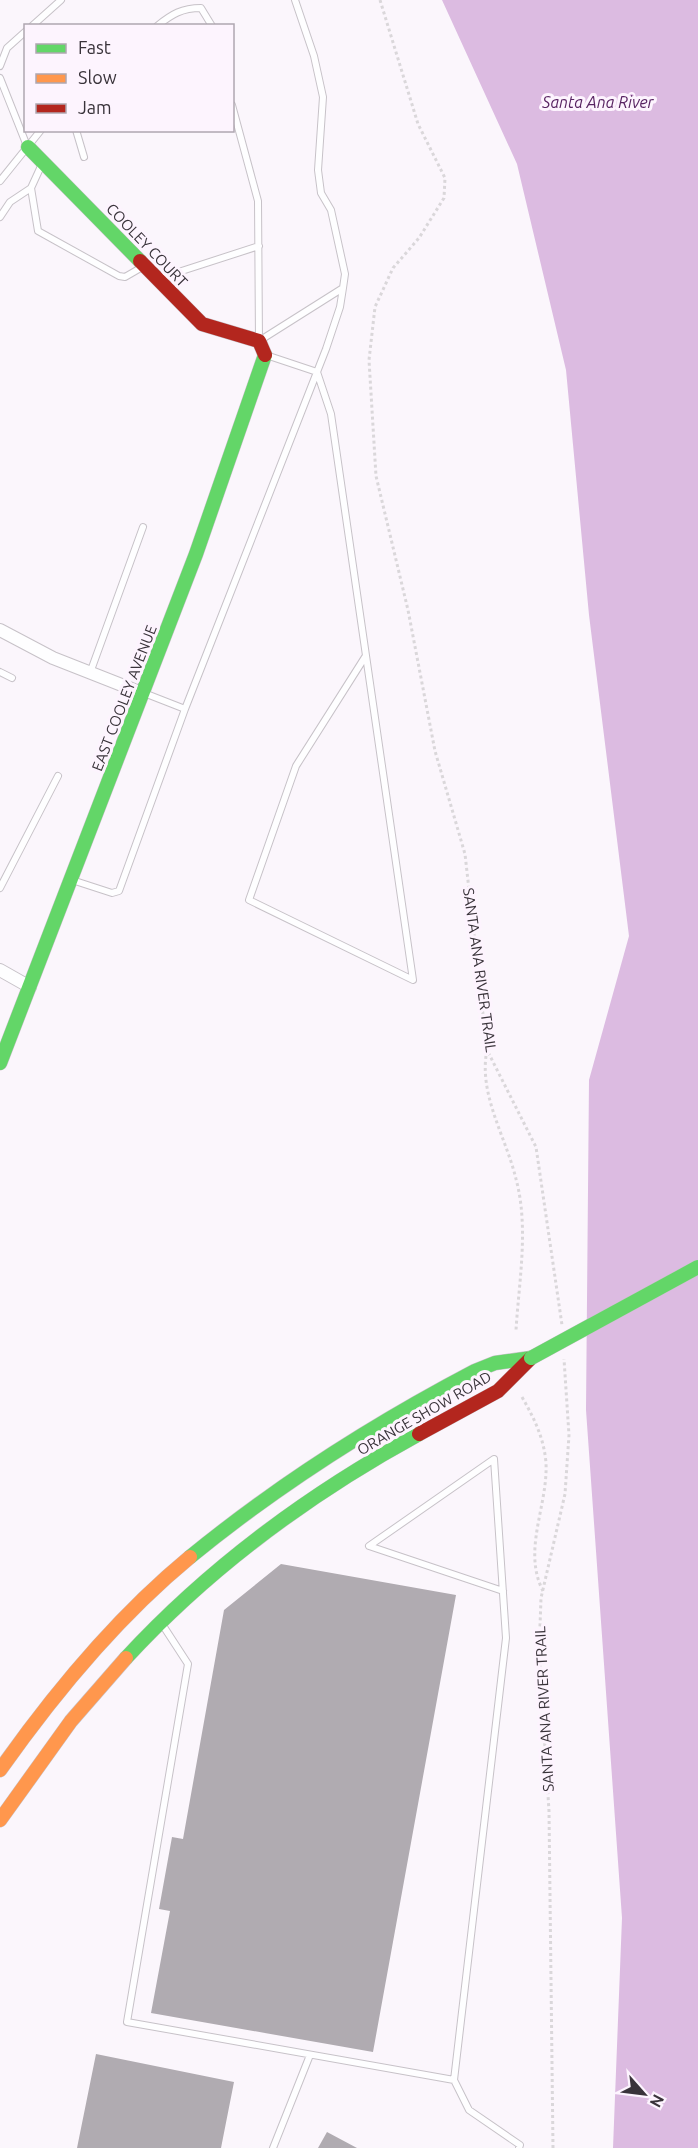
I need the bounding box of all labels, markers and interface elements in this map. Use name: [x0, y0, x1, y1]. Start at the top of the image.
legend: [24, 24, 234, 132]
text: Fast: [78, 37, 111, 57]
text: Slow: [78, 67, 117, 87]
water label: Santa Ana River: [541, 93, 655, 111]
text: Jam: [78, 97, 112, 117]
street label: COOLEY COURT: [103, 200, 191, 291]
street label: EAST COOLEY AVENUE: [88, 623, 160, 773]
street label: SANTA ANA RIVER TRAIL: [460, 887, 500, 1054]
street label: ORANGE SHOW ROAD: [354, 1368, 494, 1458]
street label: SANTA ANA RIVER TRAIL: [531, 1625, 557, 1792]
north arrow: [614, 2064, 674, 2124]
text: N: [646, 2092, 668, 2111]

